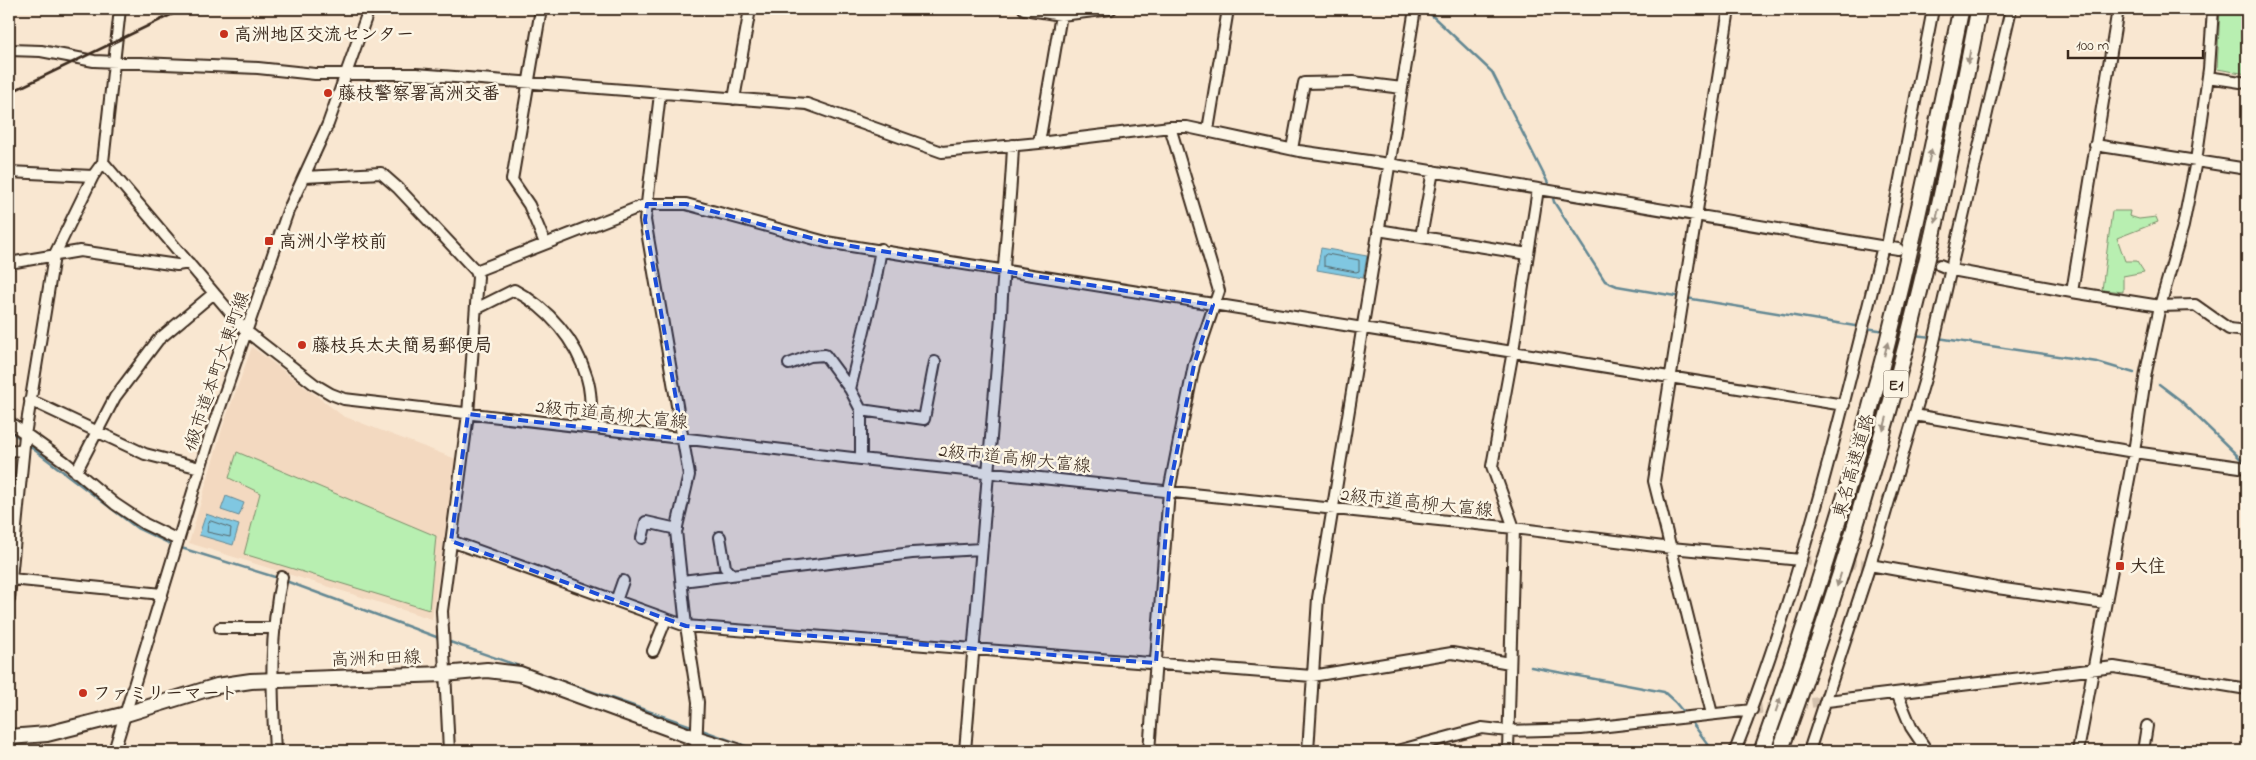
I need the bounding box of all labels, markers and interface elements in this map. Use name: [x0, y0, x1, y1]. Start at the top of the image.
place label: 高洲地区交流センター: [234, 23, 414, 49]
marker: 高洲地区交流センター: [218, 28, 230, 40]
scale bar: [2068, 28, 2204, 60]
text: 100 m: [2076, 35, 2109, 57]
one-way arrow: [1965, 49, 1973, 65]
place label: 藤枝警察署高洲交番: [338, 82, 500, 108]
marker: 藤枝警察署高洲交番: [322, 87, 334, 99]
one-way arrow: [1926, 149, 1934, 164]
one-way arrow: [1933, 208, 1941, 223]
place label: 高洲小学校前: [279, 230, 387, 256]
marker: 高洲小学校前: [263, 235, 275, 247]
street label: 1級市道本町大東町線: [178, 288, 257, 455]
place label: 藤枝兵太夫簡易郵便局: [312, 334, 492, 360]
marker: 藤枝兵太夫簡易郵便局: [296, 339, 308, 351]
one-way arrow: [1882, 341, 1890, 356]
road number: E1: [1884, 370, 1908, 398]
street label: 2級市道高柳大富線: [534, 395, 689, 437]
street label: 東名高速道路: [1828, 411, 1882, 522]
one-way arrow: [1880, 417, 1888, 432]
street label: 2級市道高柳大富線: [937, 439, 1092, 481]
street label: 2級市道高柳大富線: [1339, 483, 1494, 525]
place label: 大住: [2130, 555, 2166, 581]
marker: 大住: [2114, 560, 2126, 572]
one-way arrow: [1834, 573, 1842, 588]
street label: 高洲和田線: [331, 645, 421, 675]
place label: ファミリーマート: [93, 682, 238, 708]
marker: ファミリーマート: [77, 687, 89, 699]
one-way arrow: [1775, 698, 1782, 713]

